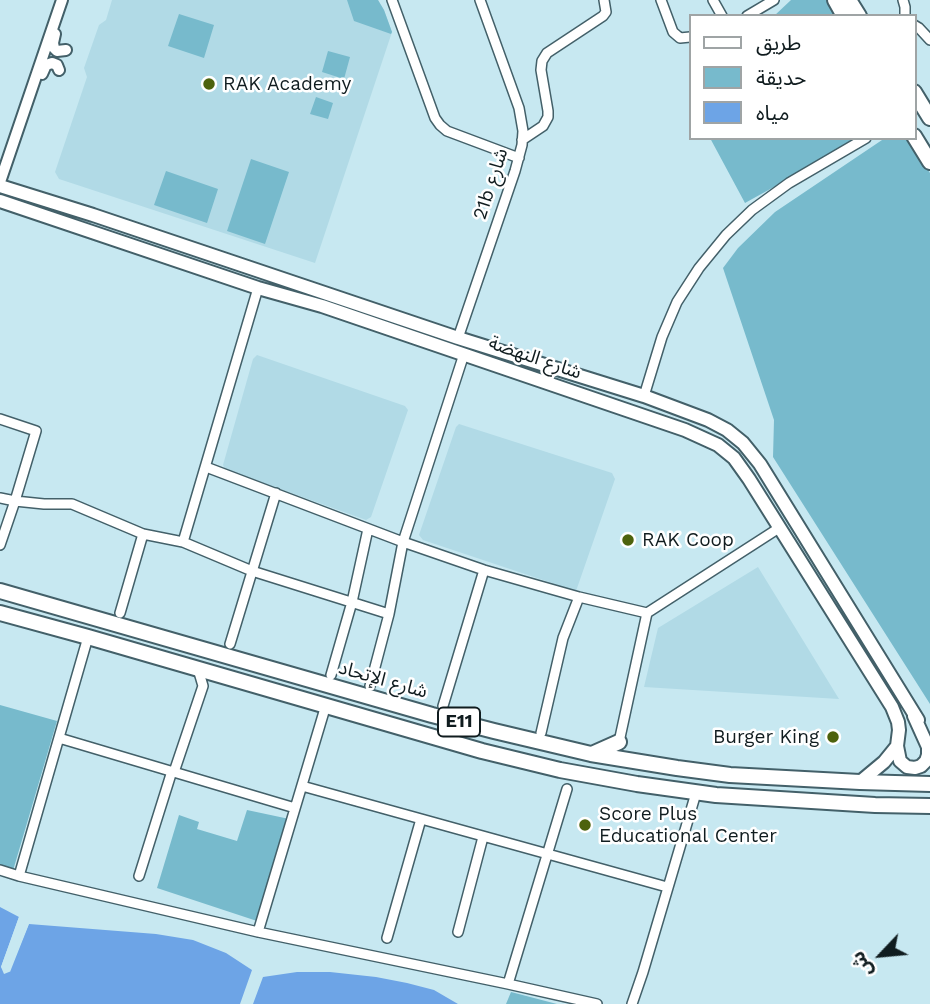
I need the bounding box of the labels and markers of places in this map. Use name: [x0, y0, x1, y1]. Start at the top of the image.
place label: RAK Academy: [223, 73, 351, 95]
marker: RAK Academy: [201, 76, 217, 92]
place label: RAK Coop: [642, 529, 734, 551]
marker: RAK Coop: [620, 532, 636, 548]
place label: Burger King: [713, 726, 819, 748]
marker: Burger King: [825, 729, 841, 745]
place label: Score Plus Educational Center: [599, 803, 777, 847]
marker: Score Plus Educational Center: [577, 817, 593, 833]

